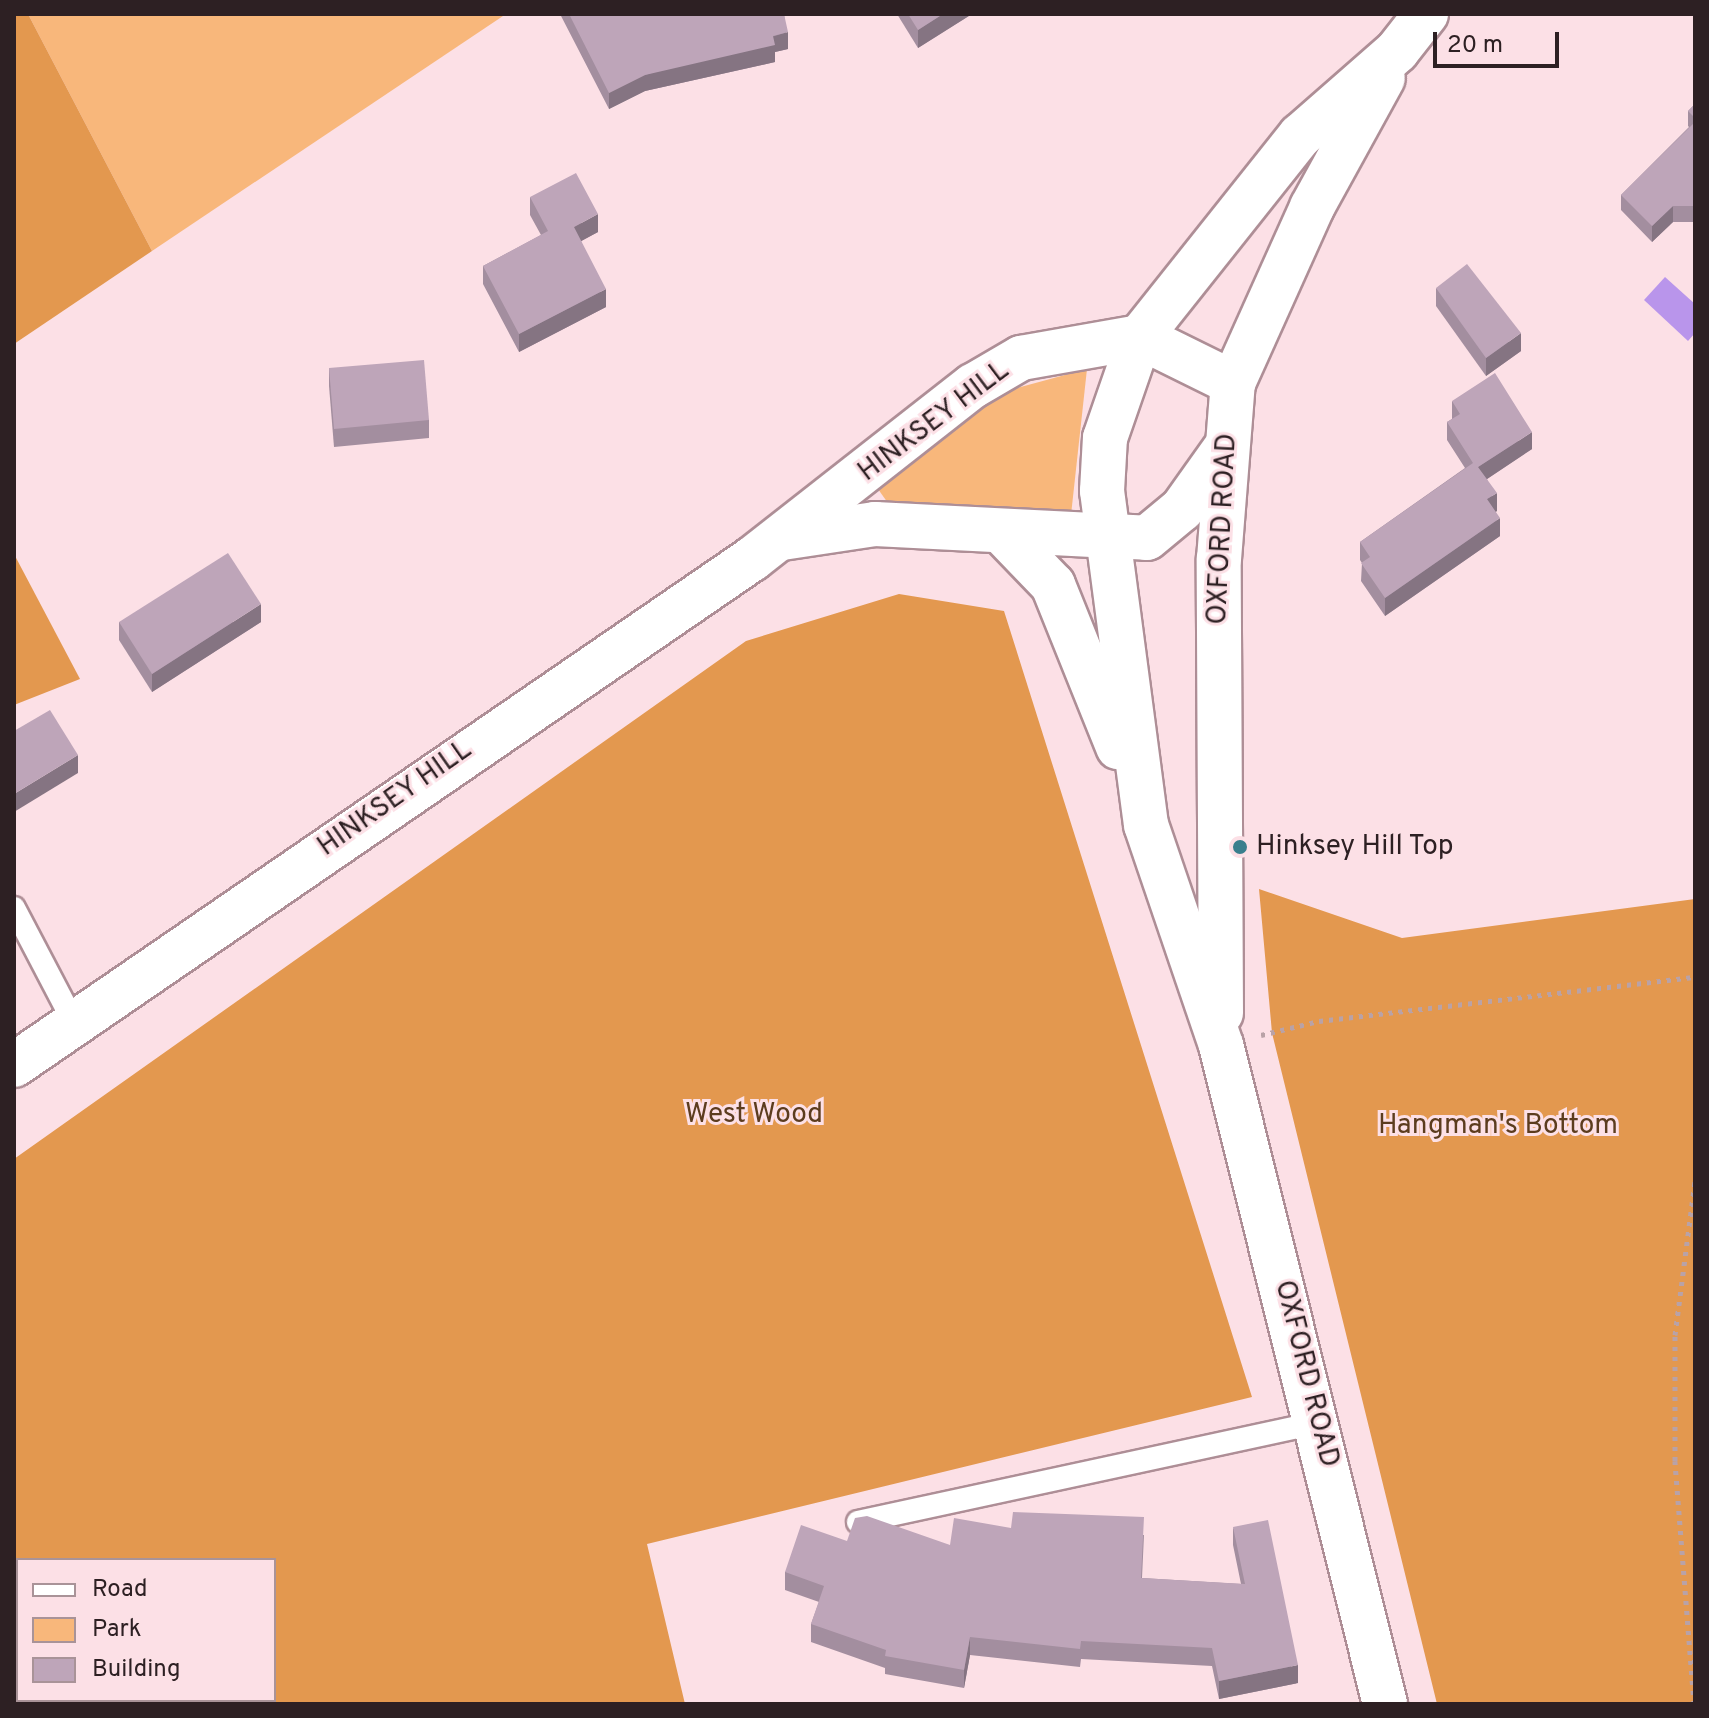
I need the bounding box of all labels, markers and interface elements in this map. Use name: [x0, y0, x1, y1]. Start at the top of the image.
scale bar: [1437, 16, 1563, 66]
text: 20 m: [1447, 31, 1503, 61]
street label: HINKSEY HILL: [852, 354, 1016, 490]
street label: OXFORD ROAD: [1201, 432, 1245, 626]
street label: HINKSEY HILL: [311, 733, 479, 865]
place label: Hinksey Hill Top: [1256, 830, 1455, 864]
marker: Hinksey Hill Top: [1231, 838, 1249, 856]
park label: West Wood: [685, 1098, 823, 1132]
park label: Hangman's Bottom: [1378, 1109, 1618, 1143]
street label: OXFORD ROAD: [1267, 1277, 1345, 1471]
legend: [16, 1558, 276, 1702]
text: Road: [92, 1575, 148, 1605]
text: Park: [92, 1615, 142, 1645]
text: Building: [92, 1655, 181, 1685]

